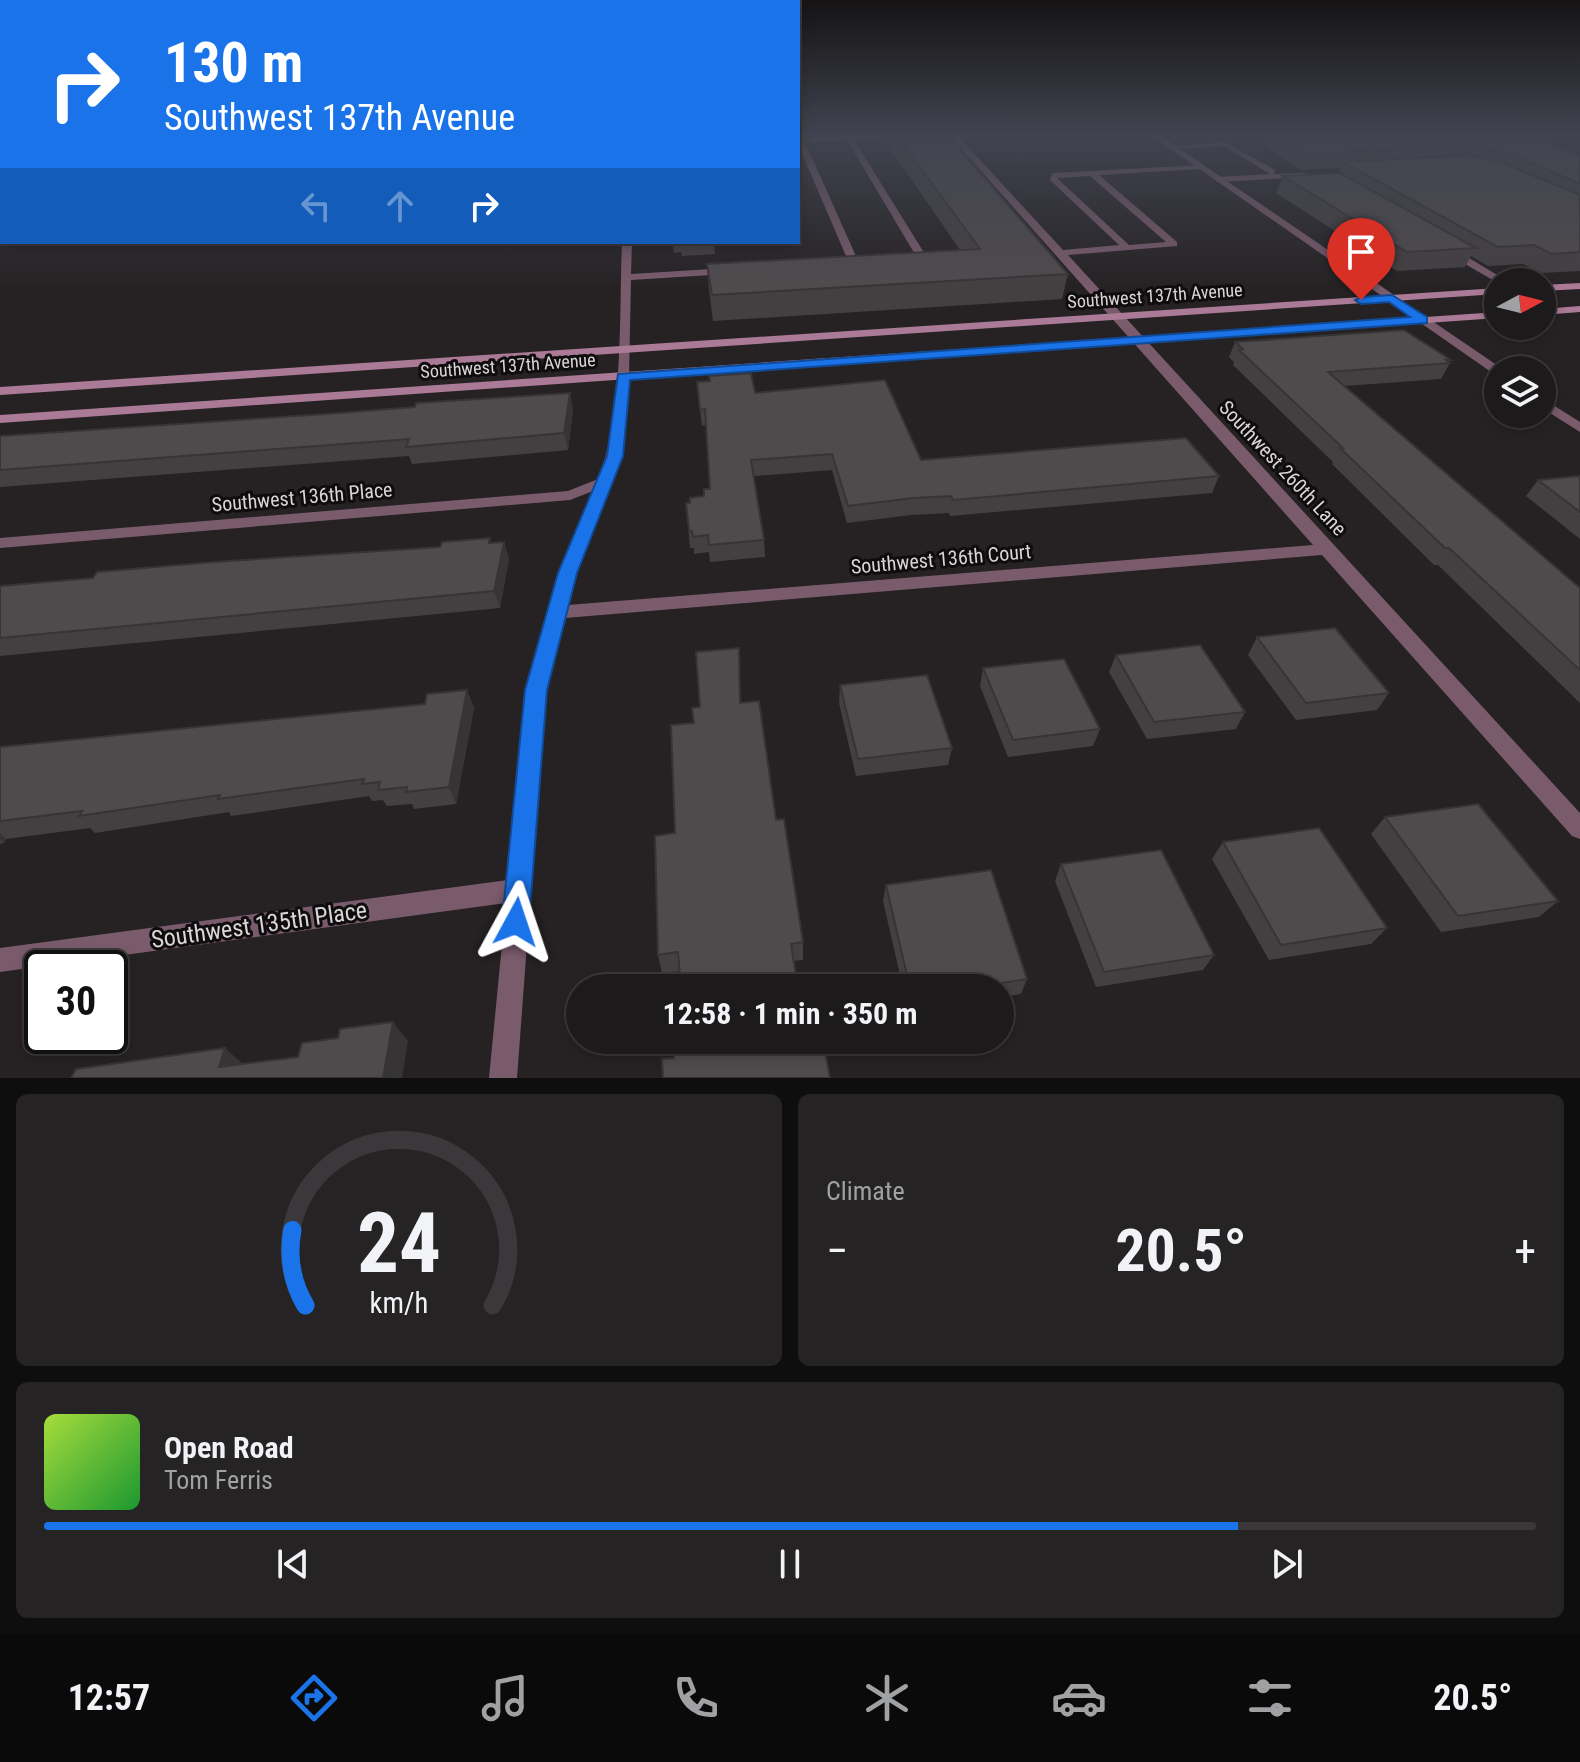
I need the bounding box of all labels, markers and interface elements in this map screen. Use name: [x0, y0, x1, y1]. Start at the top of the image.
text: 130 m: [164, 30, 303, 96]
icon: right: [32, 32, 136, 136]
text: Southwest 137th Avenue: [164, 97, 515, 139]
icon: left: [294, 184, 338, 228]
icon: ahead: [378, 184, 422, 228]
icon: right: [462, 184, 506, 228]
pin: [1327, 218, 1395, 300]
icon: arrive: [1339, 230, 1383, 274]
north arrow: [1484, 268, 1556, 340]
map controls: [1484, 268, 1556, 428]
street label: Southwest 137th Avenue: [1067, 279, 1243, 312]
street label: Southwest 137th Avenue: [420, 349, 596, 382]
button: layers: [1484, 356, 1556, 428]
street label: Southwest 260th Lane: [1214, 396, 1352, 540]
street label: Southwest 136th Place: [211, 477, 393, 517]
street label: Southwest 136th Court: [850, 539, 1032, 579]
position arrow: [474, 880, 558, 964]
street label: Southwest 135th Place: [149, 896, 369, 954]
speed limit sign: 30: [24, 950, 128, 1054]
text: 12:58 · 1 min · 350 m: [663, 996, 917, 1031]
text: Climate: [826, 1176, 905, 1206]
text: 24: [357, 1195, 441, 1292]
text: 20.5°: [1115, 1215, 1247, 1286]
text: −: [826, 1225, 848, 1277]
text: +: [1514, 1225, 1536, 1277]
text: km/h: [370, 1286, 428, 1320]
text: Open Road: [164, 1430, 294, 1465]
text: Tom Ferris: [164, 1465, 273, 1495]
icon: previous: [271, 1542, 315, 1586]
icon: pause: [768, 1542, 812, 1586]
icon: next: [1265, 1542, 1309, 1586]
icon: directions: [286, 1670, 342, 1726]
icon: music: [477, 1670, 533, 1726]
icon: phone: [668, 1670, 724, 1726]
icon: climate: [859, 1670, 915, 1726]
icon: car: [1051, 1670, 1107, 1726]
icon: filters: [1242, 1670, 1298, 1726]
text: 12:57: [68, 1677, 150, 1719]
text: 20.5°: [1433, 1677, 1512, 1719]

